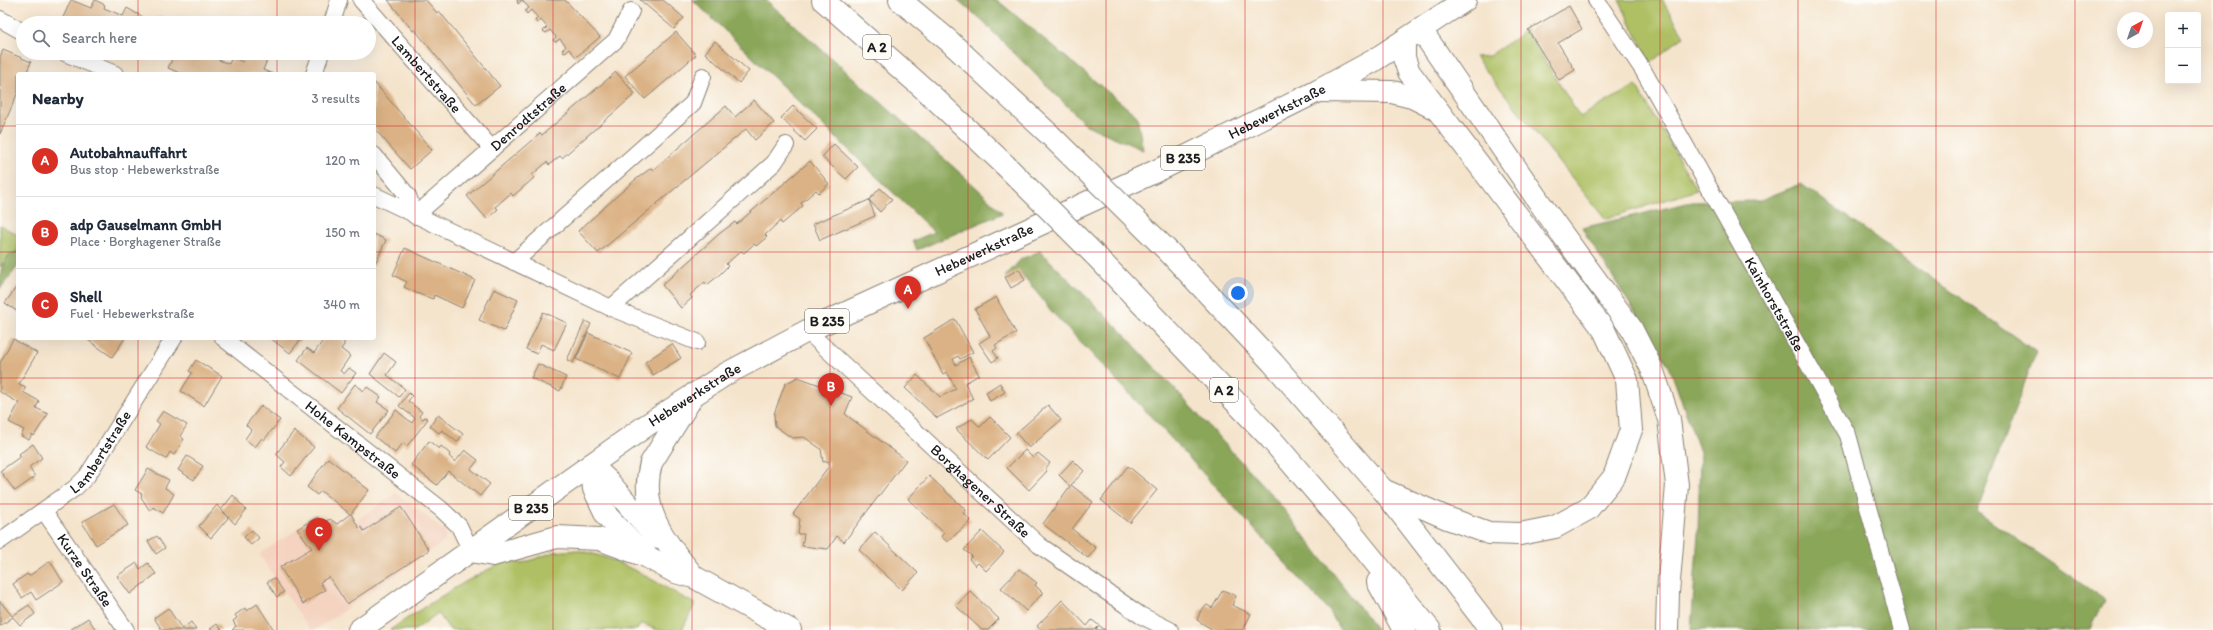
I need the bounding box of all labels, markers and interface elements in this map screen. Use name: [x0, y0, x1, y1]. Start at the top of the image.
north arrow: [2117, 12, 2153, 48]
map controls: [2165, 12, 2201, 84]
button: +: [2165, 12, 2201, 48]
search box: [16, 16, 376, 60]
icon: search: [30, 27, 52, 49]
text: Search here: [62, 29, 137, 47]
street label: Lambertstraße: [388, 32, 465, 117]
road number: A 2: [863, 35, 891, 59]
button: −: [2165, 48, 2201, 84]
street label: Denrodtstraße: [487, 79, 570, 155]
street label: Hebewerkstraße: [1225, 80, 1329, 143]
text: Nearby: [32, 88, 84, 108]
text: 3 results: [311, 91, 360, 106]
text: Autobahnauffahrt: [70, 144, 187, 162]
road number: B 235: [1161, 146, 1205, 170]
text: A: [41, 153, 49, 168]
text: 120 m: [325, 153, 360, 168]
text: Bus stop · Hebewerkstraße: [70, 162, 219, 177]
text: adp Gauselmann GmbH: [70, 216, 222, 234]
street label: Hebewerkstraße: [932, 220, 1036, 280]
text: B: [41, 225, 49, 240]
text: 150 m: [325, 225, 360, 240]
text: Place · Borghagener Straße: [70, 234, 221, 249]
street label: Kainhorststraße: [1741, 254, 1808, 355]
pin: A: [895, 276, 921, 309]
your location: [1228, 283, 1248, 303]
text: Shell: [70, 288, 102, 306]
text: C: [41, 297, 49, 312]
text: 340 m: [323, 297, 360, 312]
text: Fuel · Hebewerkstraße: [70, 306, 194, 321]
road number: B 235: [805, 309, 849, 333]
street label: Hebewerkstraße: [645, 359, 744, 431]
pin: B: [818, 373, 844, 406]
road number: A 2: [1210, 378, 1238, 402]
street label: Hohe Kampstraße: [301, 397, 404, 483]
street label: Lambertstraße: [66, 407, 135, 498]
street label: Borghagener Straße: [927, 441, 1034, 541]
road number: B 235: [509, 496, 553, 520]
pin: C: [306, 518, 332, 551]
street label: Kurze Straße: [53, 530, 116, 610]

